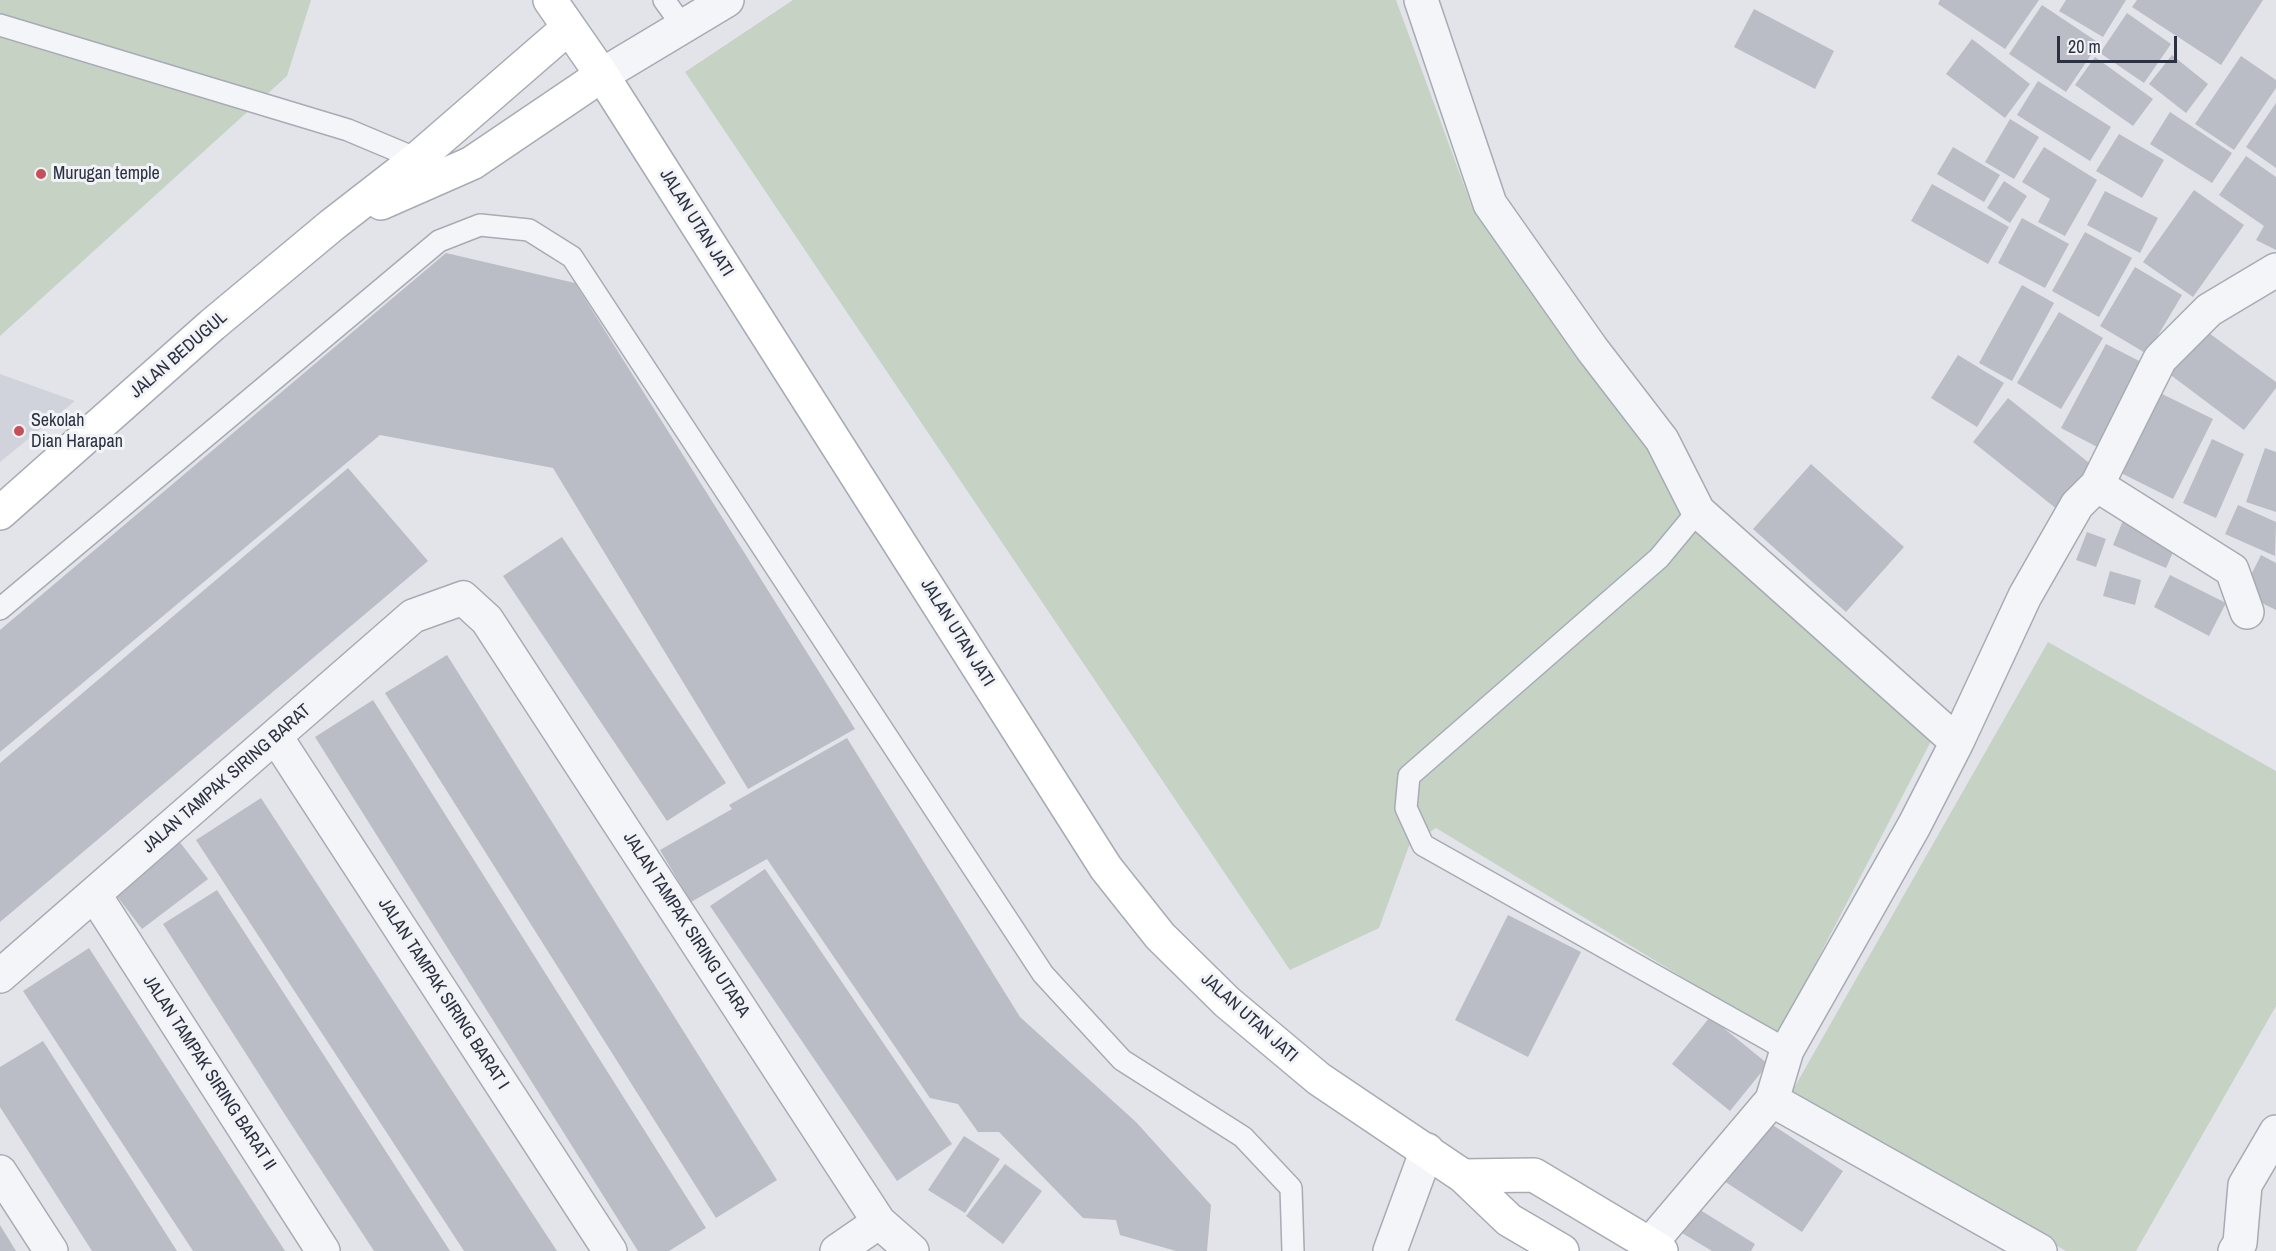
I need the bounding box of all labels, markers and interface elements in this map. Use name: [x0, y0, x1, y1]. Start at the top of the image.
scale bar: [2060, 24, 2180, 62]
text: 20 m: [2068, 34, 2101, 59]
place label: Murugan temple: [53, 163, 160, 185]
street label: JALAN UTAN JATI: [654, 165, 738, 281]
marker: Murugan temple: [34, 167, 48, 181]
street label: JALAN BEDUGUL: [126, 307, 232, 403]
place label: Sekolah Dian Harapan: [31, 410, 123, 452]
marker: Sekolah Dian Harapan: [12, 424, 26, 438]
street label: JALAN UTAN JATI: [915, 575, 999, 691]
street label: JALAN TAMPAK SIRING BARAT: [138, 700, 316, 858]
street label: JALAN TAMPAK SIRING UTARA: [618, 828, 754, 1022]
street label: JALAN TAMPAK SIRING BARAT I: [373, 894, 513, 1094]
street label: JALAN UTAN JATI: [1196, 969, 1302, 1067]
street label: JALAN TAMPAK SIRING BARAT II: [138, 971, 280, 1175]

